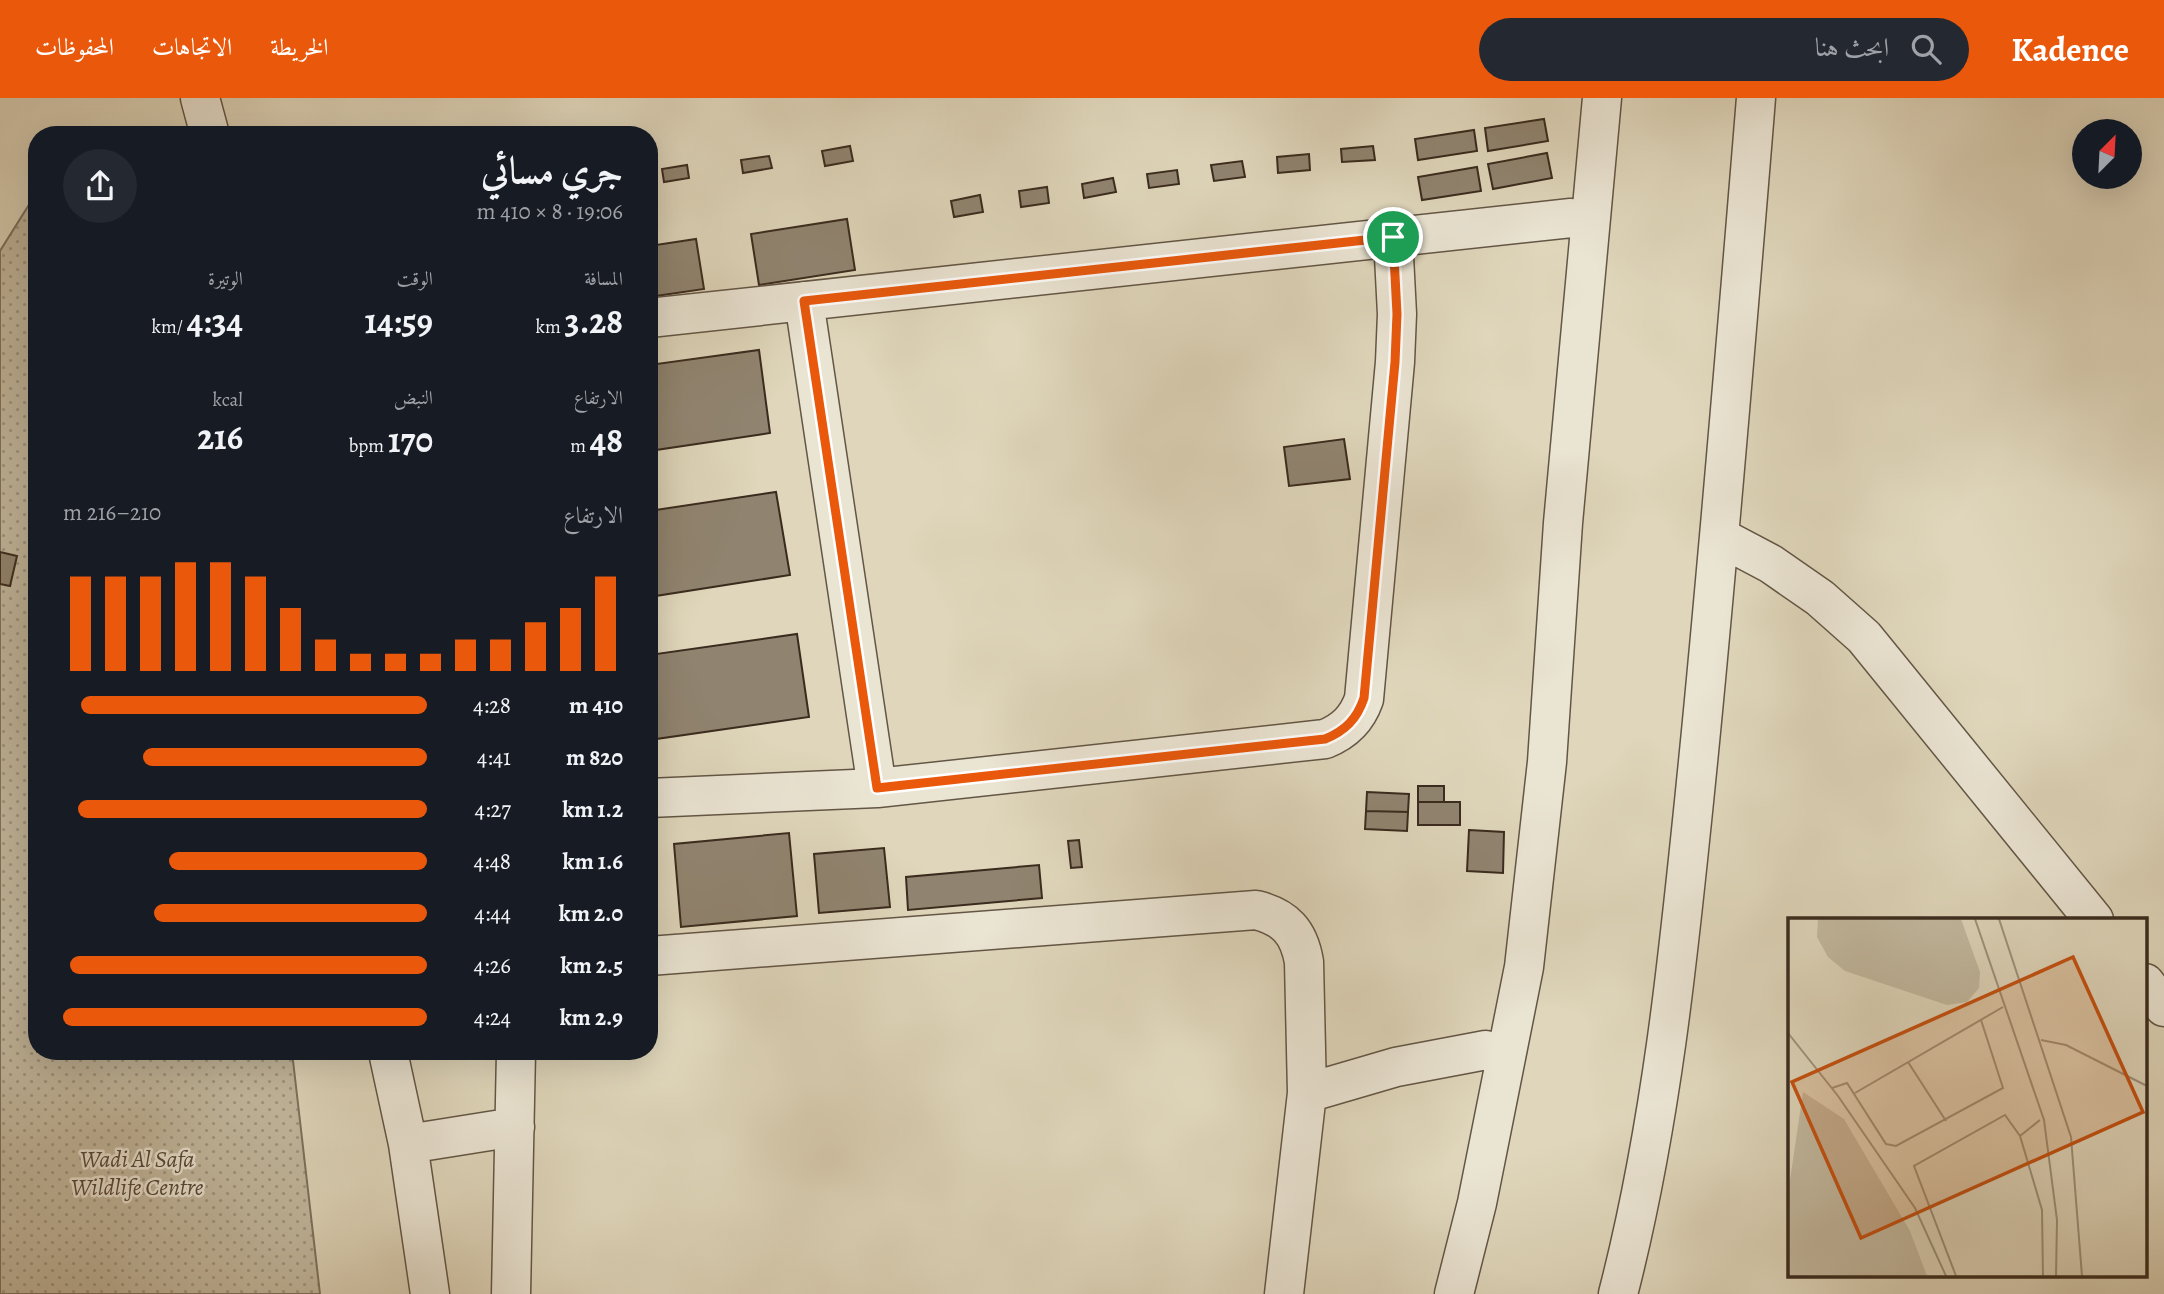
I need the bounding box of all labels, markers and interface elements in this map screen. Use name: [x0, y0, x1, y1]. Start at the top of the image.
search box: [1479, 18, 1969, 81]
text: Kadence: [2011, 27, 2129, 72]
text: ابحث هنا: [1815, 30, 1889, 65]
icon: search: [1907, 30, 1945, 68]
text: المحفوظات: [35, 31, 114, 63]
text: الاتجاهات: [152, 31, 232, 63]
text: الخريطة: [270, 31, 329, 63]
north arrow: [2072, 119, 2142, 189]
map controls: [2072, 119, 2142, 189]
text: جري مسائي: [481, 144, 623, 196]
button: share: [63, 149, 137, 223]
text: 19:06 · 8 × 410 m: [476, 196, 623, 227]
pin: [1363, 207, 1423, 267]
icon: arrive: [1374, 218, 1412, 256]
text: الوتيرة: [208, 266, 243, 292]
text: الوقت: [397, 266, 433, 292]
text: المسافة: [584, 266, 623, 292]
text: 4:34: [187, 297, 243, 345]
text: 14:59: [365, 297, 433, 345]
text: 3.28: [565, 297, 623, 345]
text: /km: [151, 314, 187, 340]
text: km: [536, 314, 565, 340]
text: النبض: [394, 385, 433, 411]
text: الارتفاع: [574, 385, 623, 411]
text: kcal: [213, 387, 243, 413]
text: 216: [197, 413, 243, 461]
text: 170: [388, 416, 433, 464]
text: 48: [590, 416, 623, 464]
text: bpm: [349, 433, 388, 459]
text: m: [570, 433, 590, 459]
text: 210–216 m: [63, 497, 161, 528]
text: الارتفاع: [563, 500, 623, 531]
text: 4:28: [473, 690, 511, 721]
text: 410 m: [569, 690, 623, 721]
text: 4:41: [477, 742, 511, 773]
text: 820 m: [566, 742, 623, 773]
text: 4:27: [475, 794, 511, 825]
text: 1.2 km: [562, 794, 623, 825]
text: 4:48: [474, 846, 511, 877]
text: 1.6 km: [563, 846, 623, 877]
text: 4:44: [474, 898, 511, 929]
text: 2.0 km: [559, 898, 623, 929]
inset map: [1788, 918, 2146, 1276]
text: 4:26: [474, 950, 511, 981]
text: 2.5 km: [561, 950, 623, 981]
text: 4:24: [474, 1002, 511, 1033]
text: 2.9 km: [560, 1002, 623, 1033]
park label: Wadi Al Safa Wildlife Centre: [71, 1143, 204, 1203]

